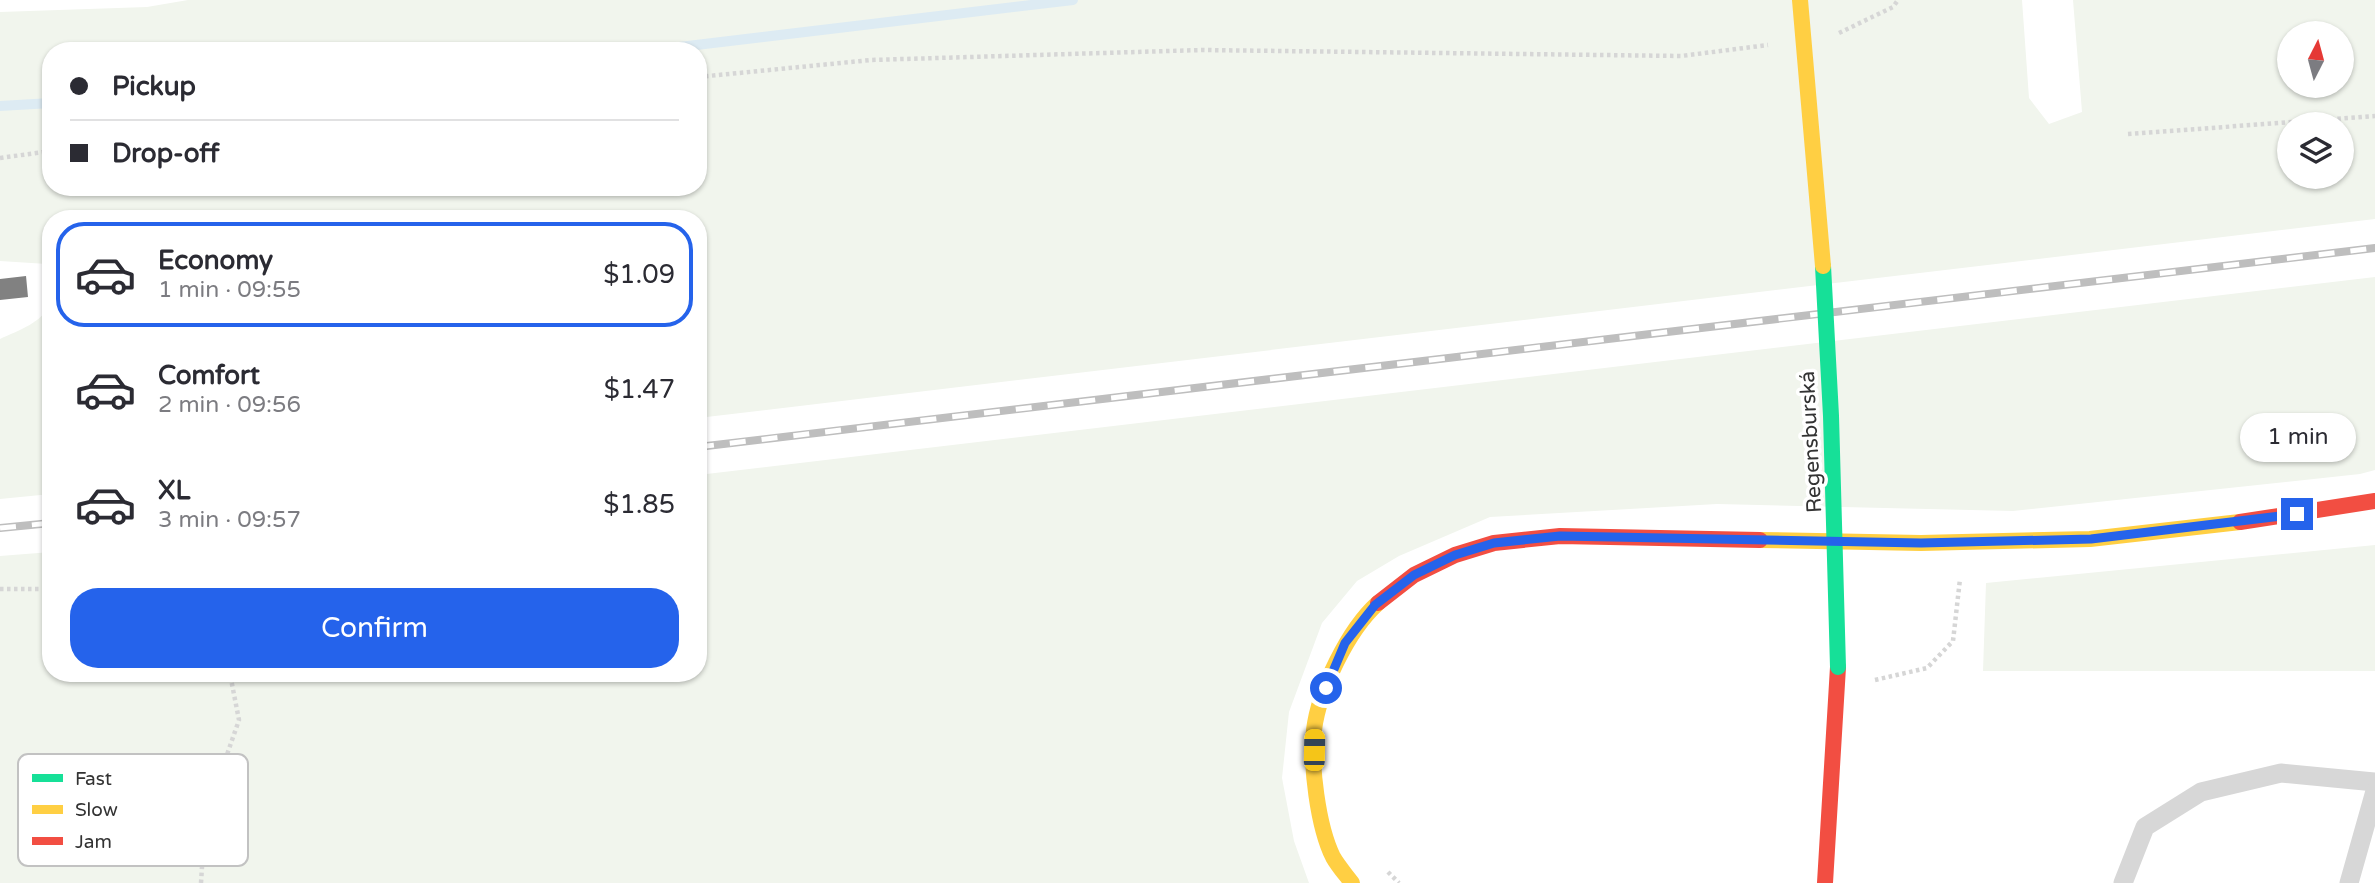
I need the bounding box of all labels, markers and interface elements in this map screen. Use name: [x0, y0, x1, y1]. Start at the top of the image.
north arrow: [2277, 21, 2354, 98]
map controls: [2277, 21, 2354, 189]
text: Pickup: [112, 71, 196, 102]
button: layers: [2277, 112, 2354, 189]
text: Drop-off: [112, 138, 219, 169]
icon: car: [74, 243, 137, 306]
text: Economy: [158, 245, 273, 276]
text: $1.09: [603, 259, 675, 290]
text: 1 min · 09:55: [158, 276, 301, 304]
icon: car: [74, 358, 137, 421]
text: Comfort: [158, 360, 260, 391]
street label: Regensburská: [1795, 370, 1827, 514]
text: $1.47: [604, 374, 675, 405]
text: 2 min · 09:56: [158, 391, 301, 419]
callout: 1 min: [2239, 412, 2355, 462]
text: 1 min: [2267, 423, 2329, 451]
icon: car: [74, 473, 137, 536]
text: XL: [158, 475, 190, 506]
text: $1.85: [603, 489, 675, 520]
route end: [2281, 498, 2313, 530]
text: 3 min · 09:57: [158, 506, 301, 534]
button: Confirm: [70, 588, 679, 668]
route start: [1310, 672, 1342, 704]
car: [1304, 729, 1325, 771]
legend: [18, 754, 248, 866]
text: Fast: [75, 768, 112, 790]
text: Slow: [75, 799, 118, 821]
text: Jam: [75, 831, 112, 853]

